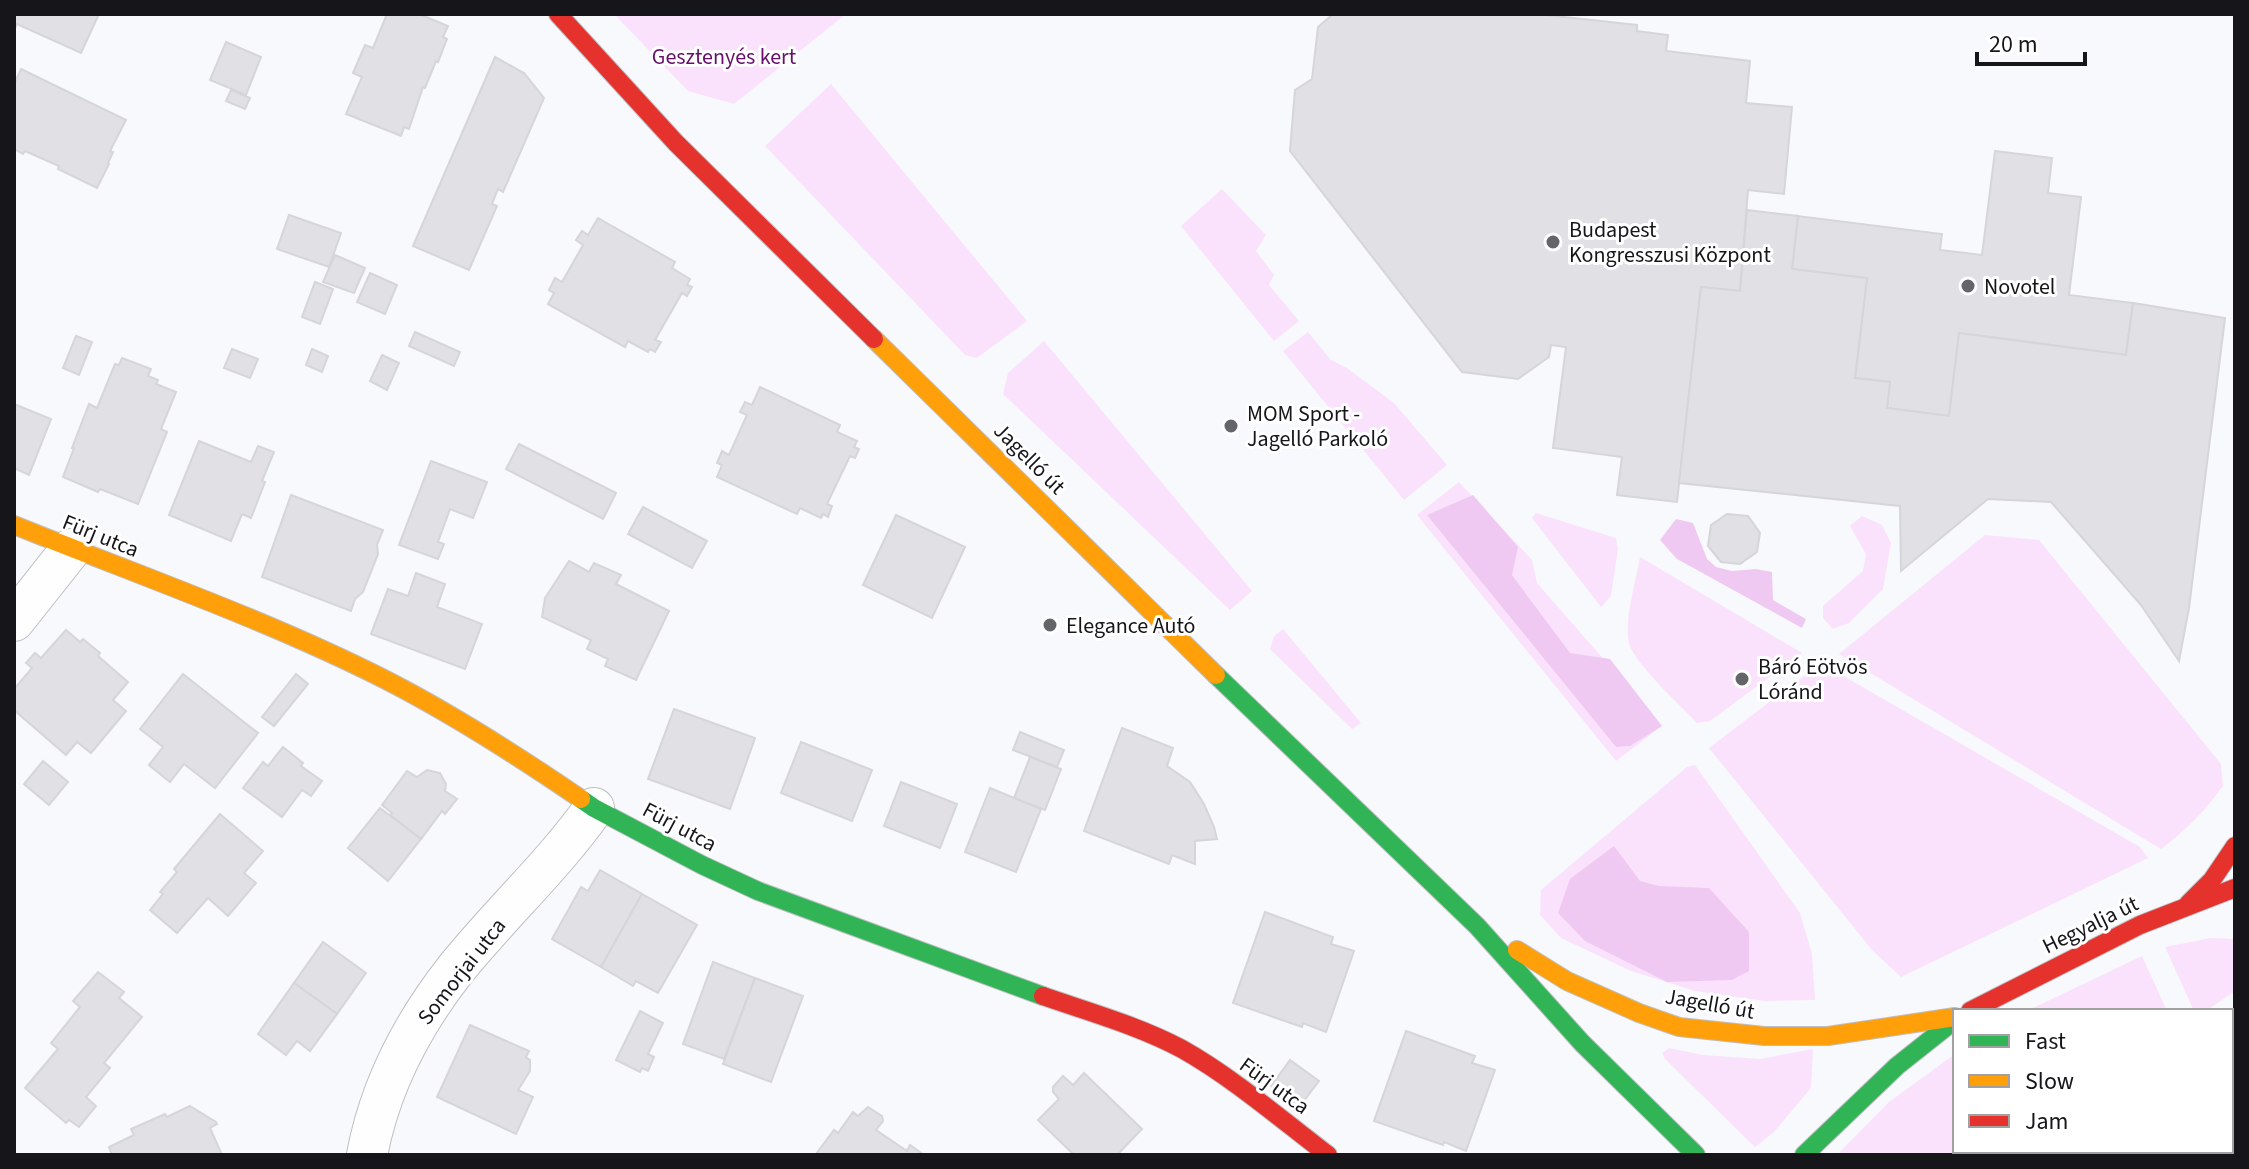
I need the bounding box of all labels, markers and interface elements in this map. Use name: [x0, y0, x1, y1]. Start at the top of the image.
scale bar: [1977, 16, 2085, 66]
text: 20 m: [1989, 27, 2038, 62]
park label: Gesztenyés kert: [652, 41, 797, 73]
place label: Budapest Kongresszusi Központ: [1569, 214, 1771, 271]
marker: Budapest Kongresszusi Központ: [1544, 233, 1562, 251]
place label: Novotel: [1984, 271, 2055, 303]
marker: Novotel: [1959, 277, 1977, 295]
place label: MOM Sport - Jagelló Parkoló: [1247, 398, 1388, 455]
street label: Jagelló út: [986, 415, 1073, 502]
marker: MOM Sport - Jagelló Parkoló: [1222, 417, 1240, 435]
street label: Fürj utca: [58, 506, 144, 566]
place label: Elegance Autó: [1066, 610, 1195, 642]
marker: Elegance Autó: [1041, 616, 1059, 634]
place label: Báró Eötvös Lóránd: [1758, 651, 1867, 708]
marker: Báró Eötvös Lóránd: [1733, 670, 1751, 688]
street label: Fürj utca: [637, 794, 722, 860]
street label: Hegyalja út: [2037, 888, 2144, 962]
street label: Somorjai utca: [410, 911, 514, 1032]
street label: Jagelló út: [1663, 980, 1758, 1028]
legend: [1953, 1009, 2233, 1153]
text: Fast: [2025, 1024, 2066, 1059]
street label: Fürj utca: [1233, 1049, 1316, 1122]
text: Slow: [2025, 1064, 2074, 1099]
text: Jam: [2025, 1104, 2069, 1139]

